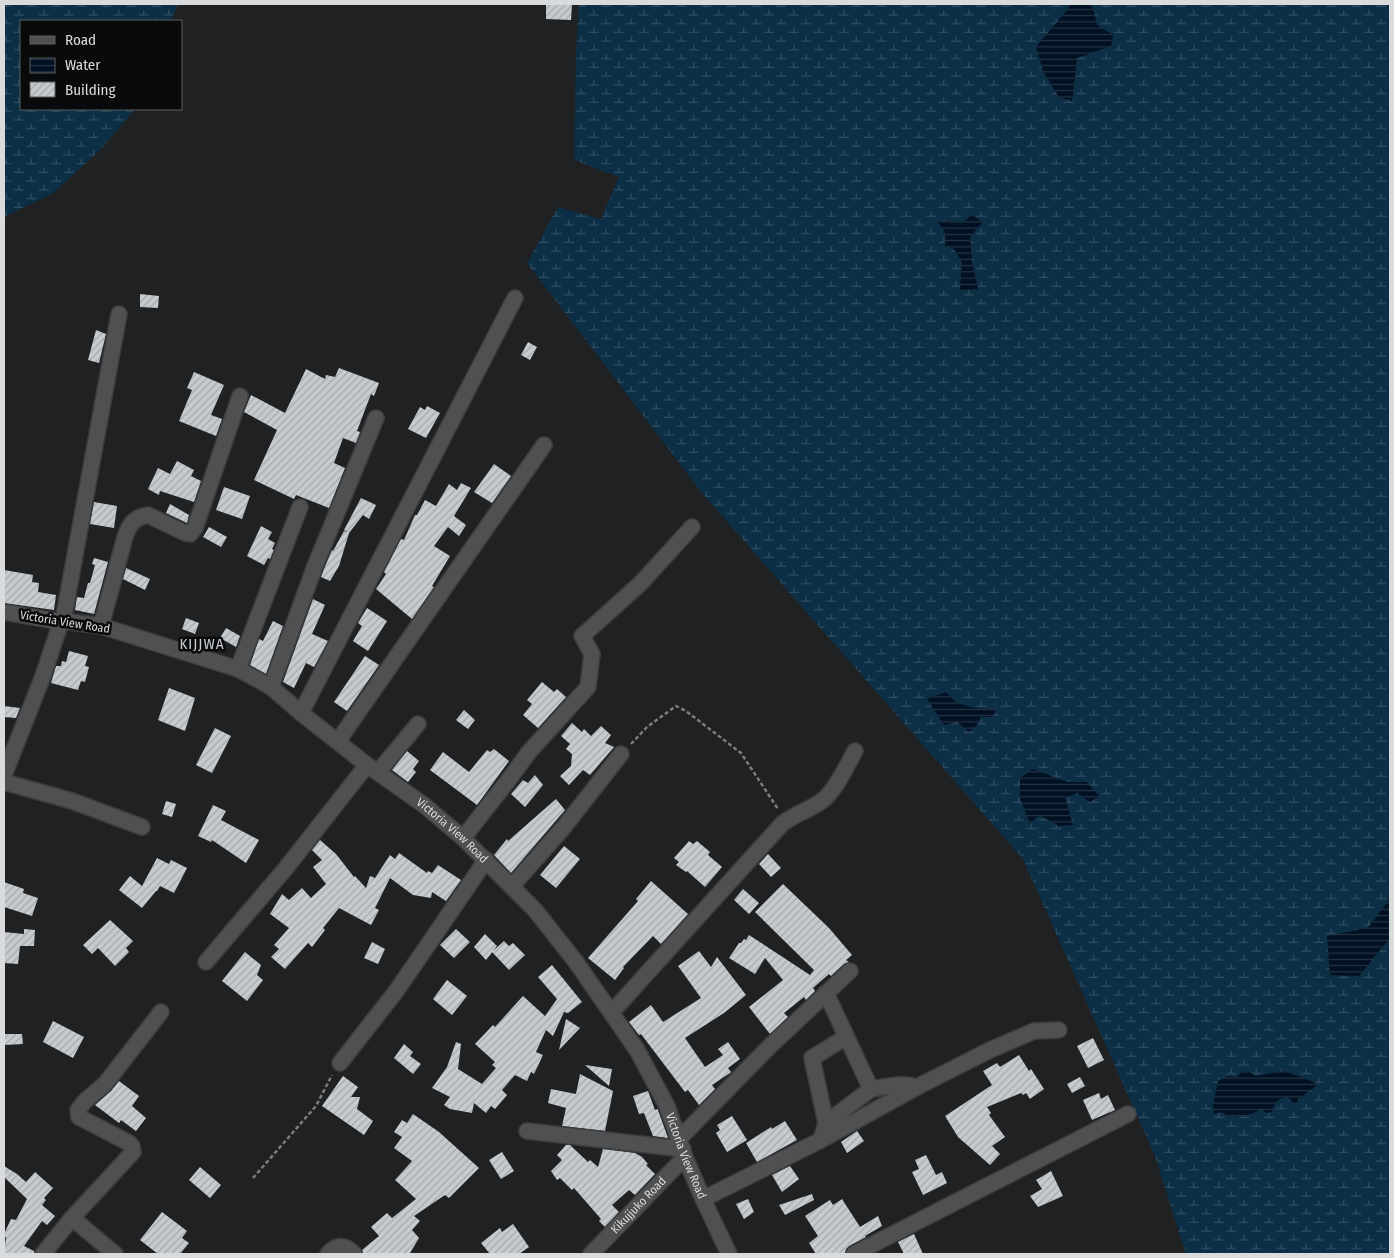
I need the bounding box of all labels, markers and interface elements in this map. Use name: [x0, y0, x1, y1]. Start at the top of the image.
legend: [20, 20, 182, 110]
text: Road: [65, 31, 96, 49]
text: Water: [65, 56, 101, 74]
text: Building: [65, 81, 116, 99]
street label: Victoria View Road: [19, 608, 111, 636]
district label: KIJJWA: [179, 635, 225, 653]
street label: Victoria View Road: [414, 795, 491, 866]
street label: Victoria View Road: [663, 1111, 709, 1201]
street label: Kikujjuko Road: [608, 1174, 669, 1236]

